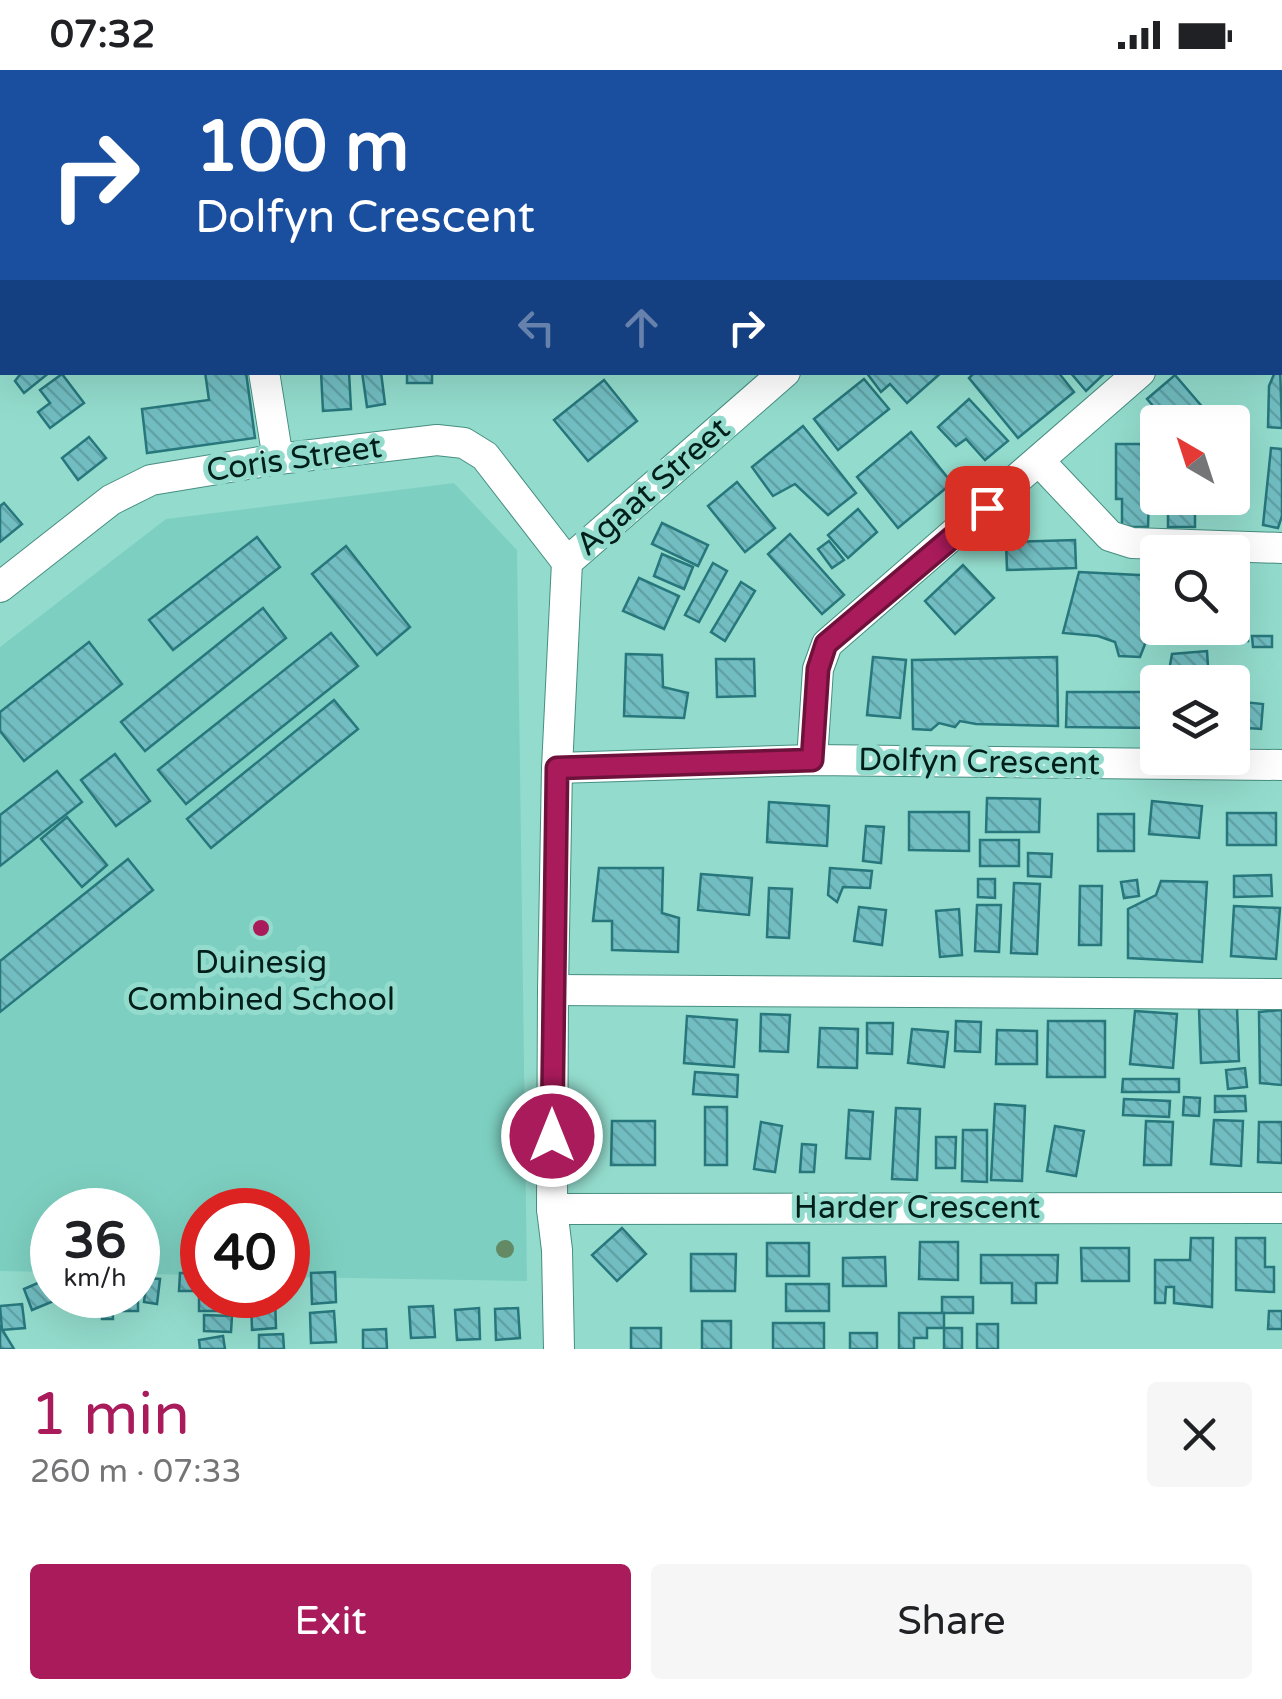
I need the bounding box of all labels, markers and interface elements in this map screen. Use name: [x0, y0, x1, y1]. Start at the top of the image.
text: 07:32: [50, 12, 155, 58]
text: 100 m: [195, 106, 409, 190]
icon: right: [30, 110, 160, 240]
text: Dolfyn Crescent: [195, 191, 535, 245]
icon: left: [509, 300, 564, 355]
icon: ahead: [614, 300, 669, 355]
icon: right: [719, 300, 774, 355]
north arrow: [1140, 405, 1250, 515]
map controls: [1140, 405, 1250, 775]
street label: Agaat Street: [568, 410, 738, 564]
street label: Coris Street: [204, 428, 384, 490]
pin: [945, 466, 1030, 551]
icon: arrive: [960, 481, 1015, 536]
button: search: [1140, 535, 1250, 645]
button: layers: [1140, 665, 1250, 775]
street label: Dolfyn Crescent: [858, 741, 1100, 783]
marker: Duinesig Combined School: [250, 917, 272, 939]
place label: Duinesig Combined School: [127, 944, 395, 1019]
position arrow: [500, 1084, 604, 1188]
speed limit sign: 40: [180, 1188, 310, 1318]
street label: Harder Crescent: [794, 1189, 1040, 1227]
text: 36: [64, 1211, 126, 1271]
text: km/h: [64, 1263, 126, 1293]
text: 1 min: [30, 1379, 190, 1451]
button: close: [1147, 1382, 1252, 1487]
text: 260 m · 07:33: [30, 1453, 242, 1491]
button: Exit: [30, 1564, 631, 1679]
button: Share: [651, 1564, 1252, 1679]

